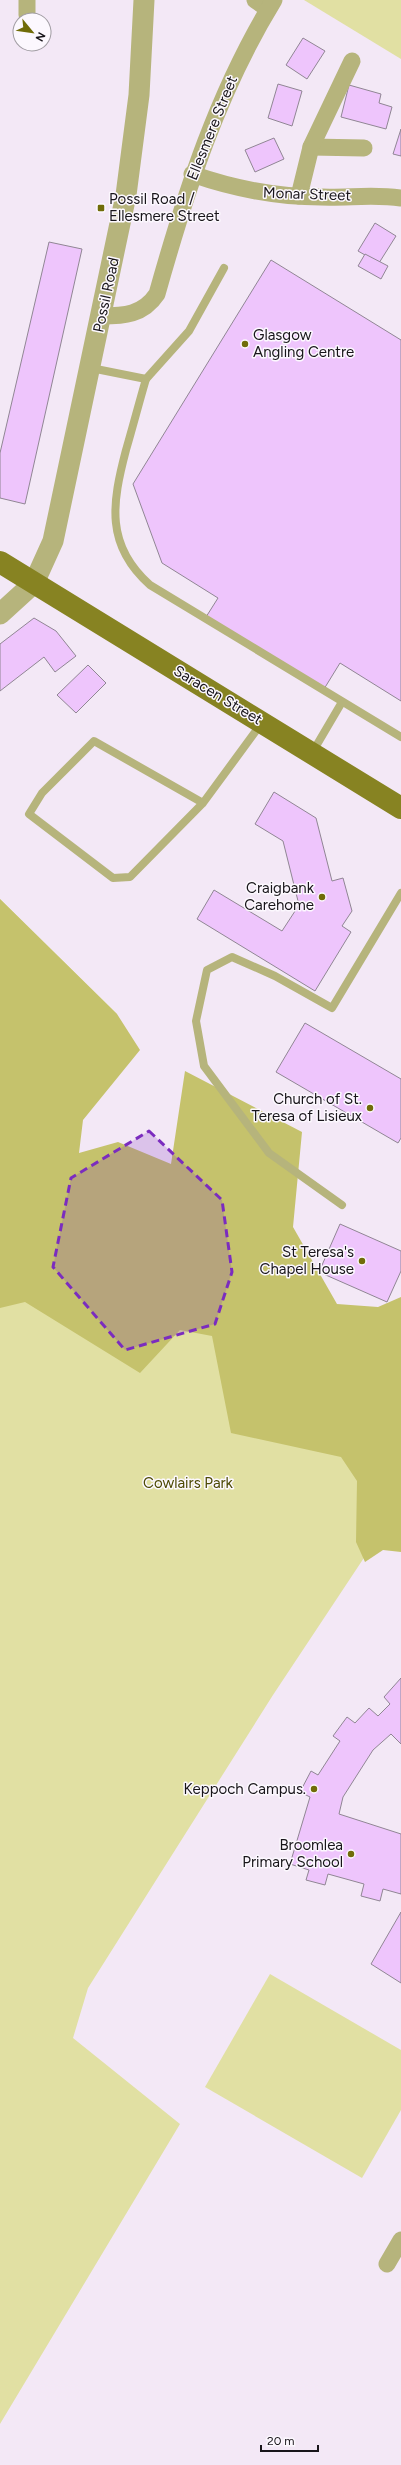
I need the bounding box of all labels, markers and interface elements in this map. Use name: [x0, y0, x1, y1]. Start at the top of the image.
north arrow: [12, 12, 52, 52]
text: N: [33, 30, 48, 43]
street label: Ellesmere Street: [183, 73, 241, 183]
street label: Monar Street: [263, 183, 352, 205]
place label: Possil Road / Ellesmere Street: [109, 190, 220, 225]
marker: Possil Road / Ellesmere Street: [96, 203, 106, 213]
street label: Possil Road: [89, 256, 123, 334]
place label: Glasgow Angling Centre: [253, 326, 354, 361]
marker: Glasgow Angling Centre: [240, 339, 250, 349]
street label: Saracen Street: [171, 662, 266, 729]
place label: Craigbank Carehome: [244, 879, 315, 914]
marker: Craigbank Carehome: [317, 892, 327, 902]
place label: Church of St. Teresa of Lisieux: [251, 1090, 362, 1125]
marker: Church of St. Teresa of Lisieux: [365, 1103, 375, 1113]
place label: St Teresa's Chapel House: [260, 1243, 354, 1278]
marker: St Teresa's Chapel House: [357, 1256, 367, 1266]
park label: Cowlairs Park: [143, 1474, 234, 1492]
place label: Keppoch Campus.: [184, 1780, 306, 1798]
marker: Keppoch Campus.: [309, 1784, 319, 1794]
place label: Broomlea Primary School: [242, 1836, 343, 1871]
marker: Broomlea Primary School: [346, 1849, 356, 1859]
scale bar: [261, 2427, 318, 2453]
text: 20 m: [267, 2434, 295, 2448]

